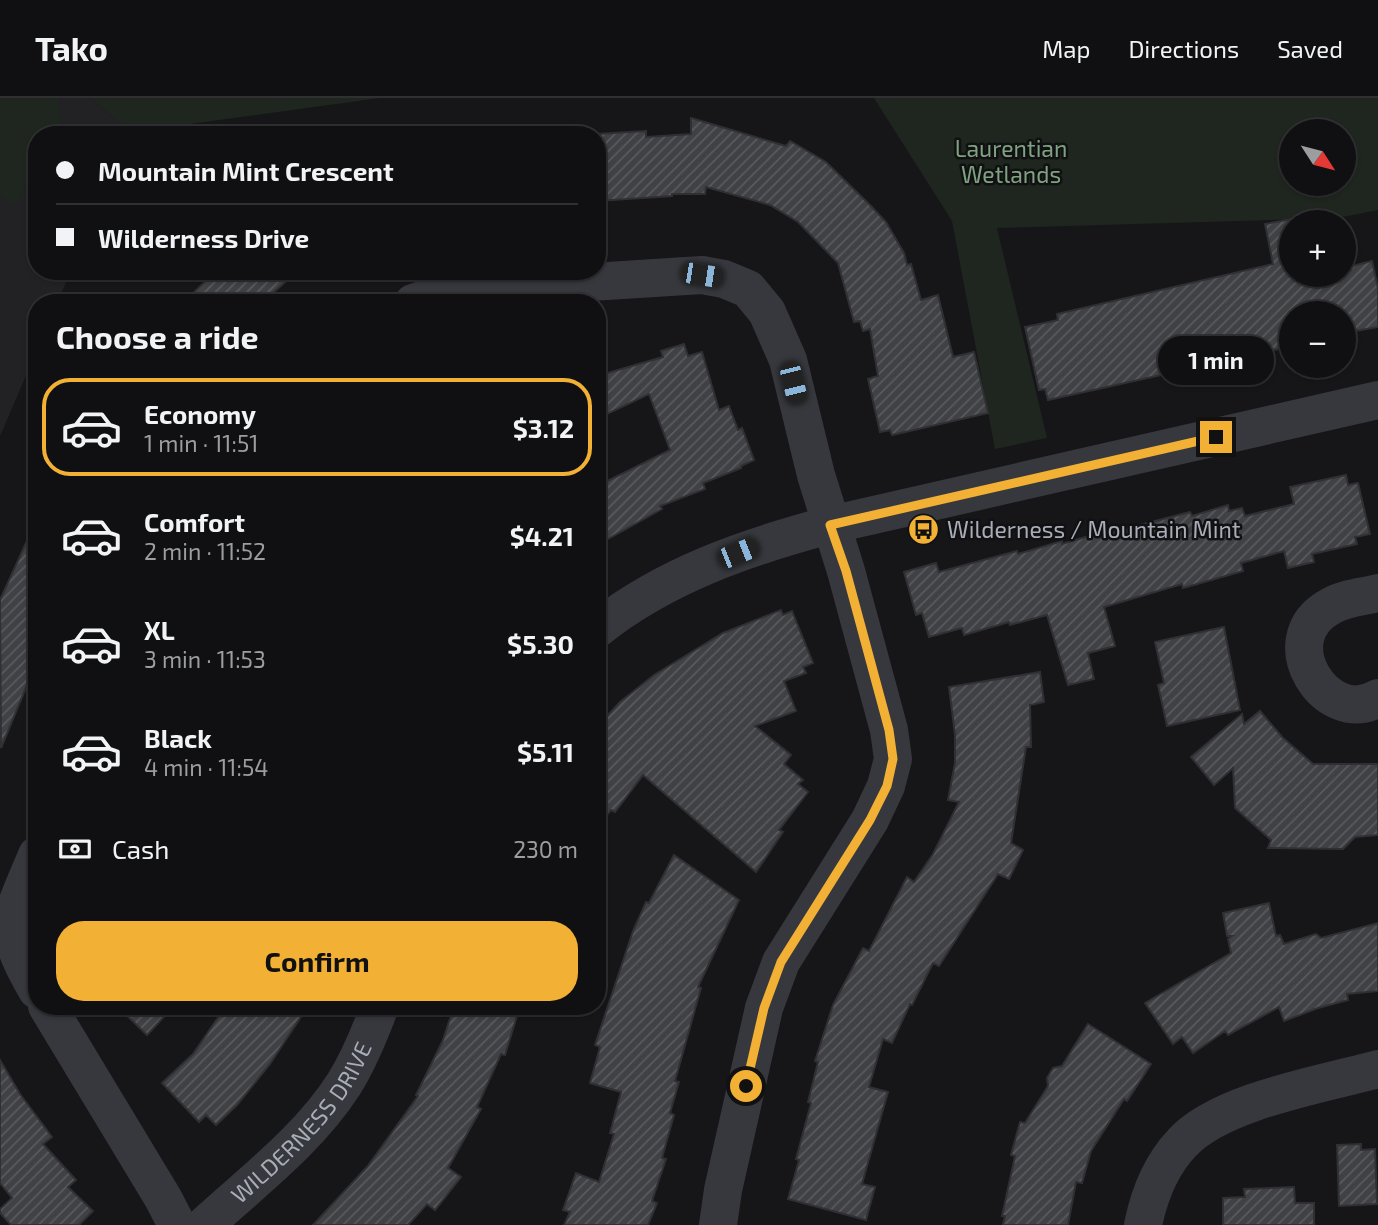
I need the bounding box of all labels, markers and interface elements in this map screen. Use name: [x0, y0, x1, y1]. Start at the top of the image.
text: Tako: [35, 28, 108, 68]
text: Map: [1042, 34, 1090, 63]
text: Directions: [1128, 34, 1239, 63]
text: Saved: [1277, 34, 1343, 63]
north arrow: [1279, 119, 1356, 196]
map controls: [1279, 119, 1356, 378]
park label: Laurentian Wetlands: [955, 134, 1067, 188]
text: Mountain Mint Crescent: [98, 155, 394, 186]
button: +: [1279, 210, 1356, 287]
text: Wilderness Drive: [98, 222, 309, 253]
car: [680, 261, 725, 289]
button: −: [1279, 301, 1356, 378]
text: Choose a ride: [56, 317, 259, 355]
callout: 1 min: [1158, 336, 1274, 384]
text: 1 min: [1188, 346, 1244, 374]
car: [778, 360, 809, 406]
icon: car: [60, 396, 123, 459]
text: Economy: [144, 398, 256, 429]
text: $3.12: [513, 412, 574, 443]
route end: [1200, 421, 1232, 453]
text: 1 min · 11:51: [144, 429, 258, 457]
icon: car: [60, 504, 123, 567]
text: Comfort: [144, 506, 245, 537]
bus stop icon: Wilderness / Mountain Mint: [907, 513, 941, 547]
place label: Wilderness / Mountain Mint: [947, 515, 1241, 543]
text: $4.21: [510, 520, 574, 551]
car: [715, 535, 762, 571]
text: 2 min · 11:52: [144, 537, 266, 565]
icon: car: [60, 612, 123, 675]
text: XL: [144, 614, 175, 645]
text: $5.30: [507, 628, 574, 659]
text: 3 min · 11:53: [144, 645, 266, 673]
icon: car: [60, 720, 123, 783]
text: Black: [144, 722, 212, 753]
text: $5.11: [517, 736, 574, 767]
text: 4 min · 11:54: [144, 753, 268, 781]
icon: cash: [56, 830, 94, 868]
text: Cash: [112, 833, 169, 864]
text: 230 m: [513, 835, 578, 863]
button: Confirm: [56, 921, 578, 1001]
street label: WILDERNESS DRIVE: [225, 1037, 377, 1208]
route start: [730, 1070, 762, 1102]

